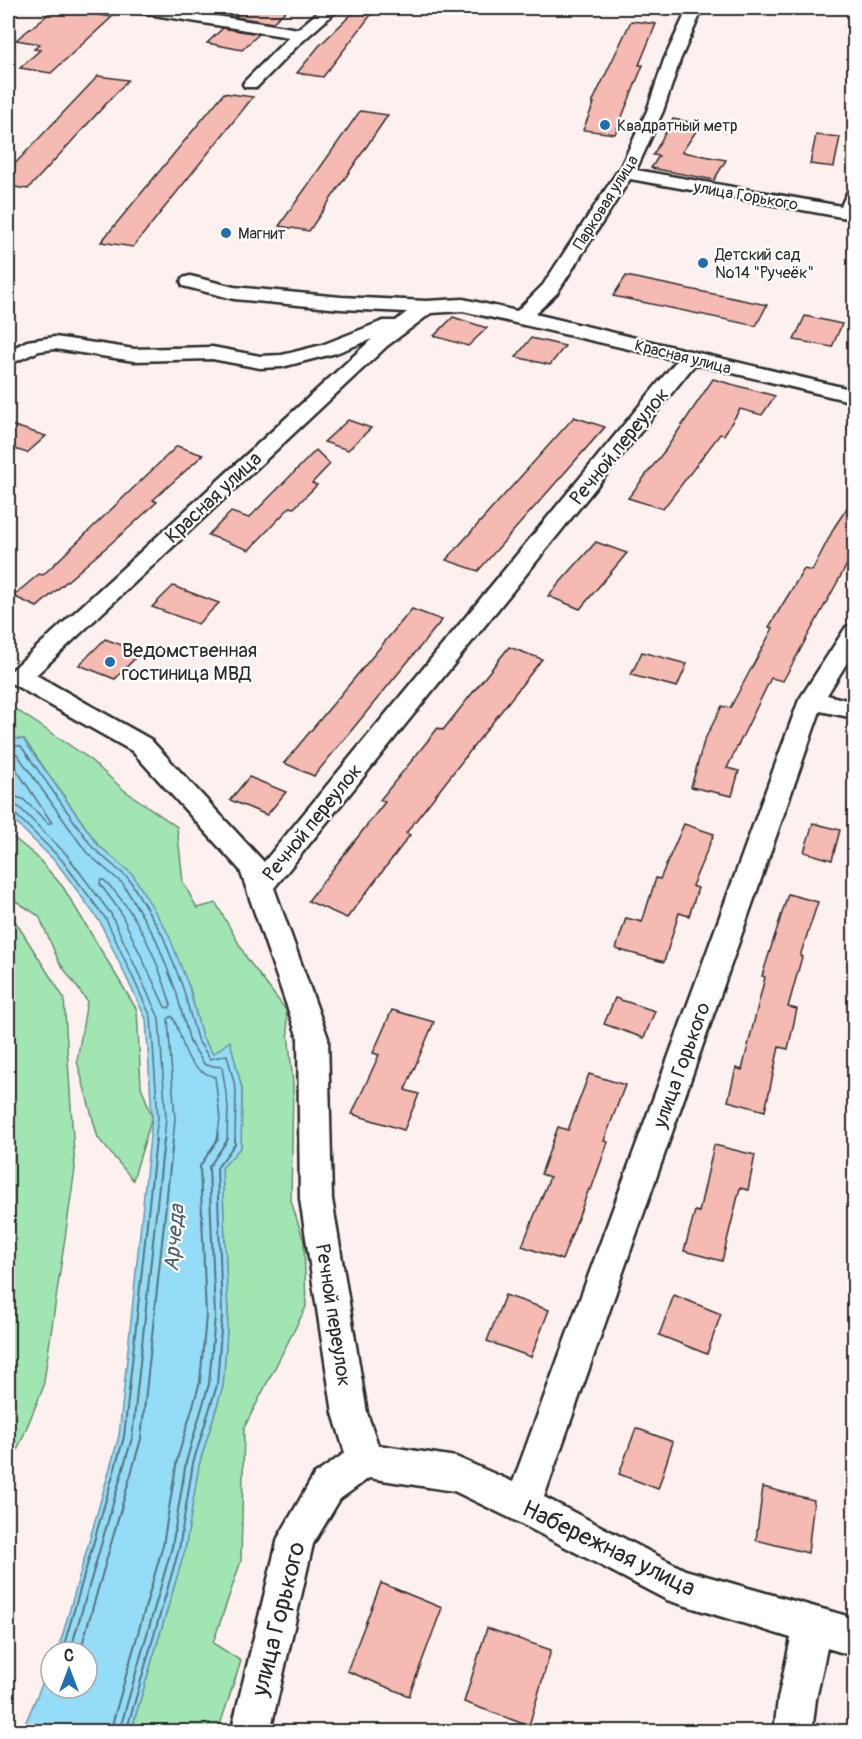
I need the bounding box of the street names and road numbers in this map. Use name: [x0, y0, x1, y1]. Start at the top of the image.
street label: Парковая улица: [569, 152, 643, 253]
street label: улица Горького: [691, 177, 800, 215]
street label: Красная улица: [633, 335, 733, 379]
street label: Речной переулок: [564, 382, 674, 510]
street label: Красная улица: [160, 446, 267, 549]
street label: Речной переулок: [257, 758, 367, 886]
street label: улица Горького: [647, 999, 716, 1132]
street label: Речной переулок: [310, 1242, 357, 1388]
street label: Набережная улица: [517, 1494, 700, 1603]
street label: улица Горького: [245, 1539, 312, 1700]

